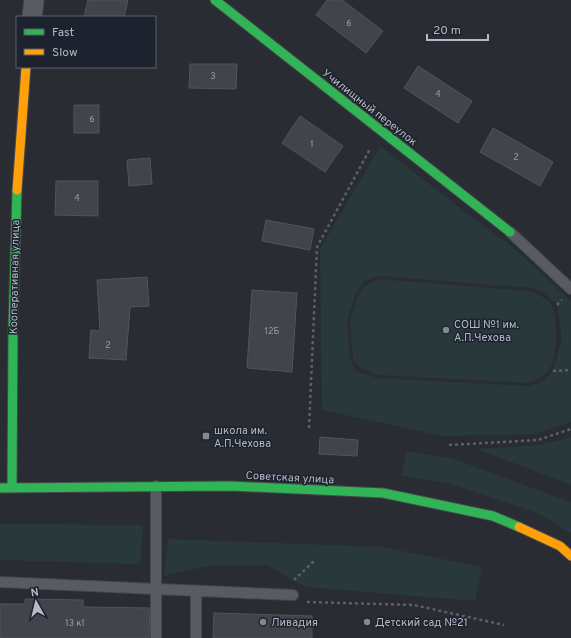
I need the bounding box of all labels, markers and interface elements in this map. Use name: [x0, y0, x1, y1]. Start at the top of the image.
legend: [16, 16, 156, 68]
scale bar: [427, 16, 488, 42]
house number: 6: [346, 18, 352, 29]
text: 20 m: [433, 23, 461, 39]
text: Fast: [52, 25, 74, 41]
text: Slow: [52, 45, 78, 61]
street label: Училищный переулок: [319, 66, 420, 149]
house number: 3: [210, 71, 216, 82]
house number: 4: [435, 89, 441, 100]
house number: 6: [89, 114, 95, 125]
house number: 1: [310, 139, 314, 150]
house number: 2: [513, 152, 519, 163]
house number: 4: [74, 193, 80, 204]
street label: Кооперативная улица: [7, 219, 23, 334]
place label: СОШ №1 им. А.П.Чехова: [454, 318, 519, 345]
marker: СОШ №1 им. А.П.Чехова: [441, 325, 451, 335]
house number: 12Б: [265, 326, 279, 337]
house number: 2: [105, 340, 111, 351]
place label: школа им. А.П.Чехова: [214, 424, 271, 451]
marker: школа им. А.П.Чехова: [201, 431, 211, 441]
street label: Советская улица: [245, 469, 335, 487]
north arrow: [16, 582, 56, 622]
text: N: [30, 586, 40, 601]
place label: Ливадия: [271, 616, 318, 630]
place label: Детский сад №21: [375, 616, 468, 630]
marker: Ливадия: [258, 617, 268, 627]
marker: Детский сад №21: [362, 617, 372, 627]
house number: 13 к1: [65, 618, 85, 629]

